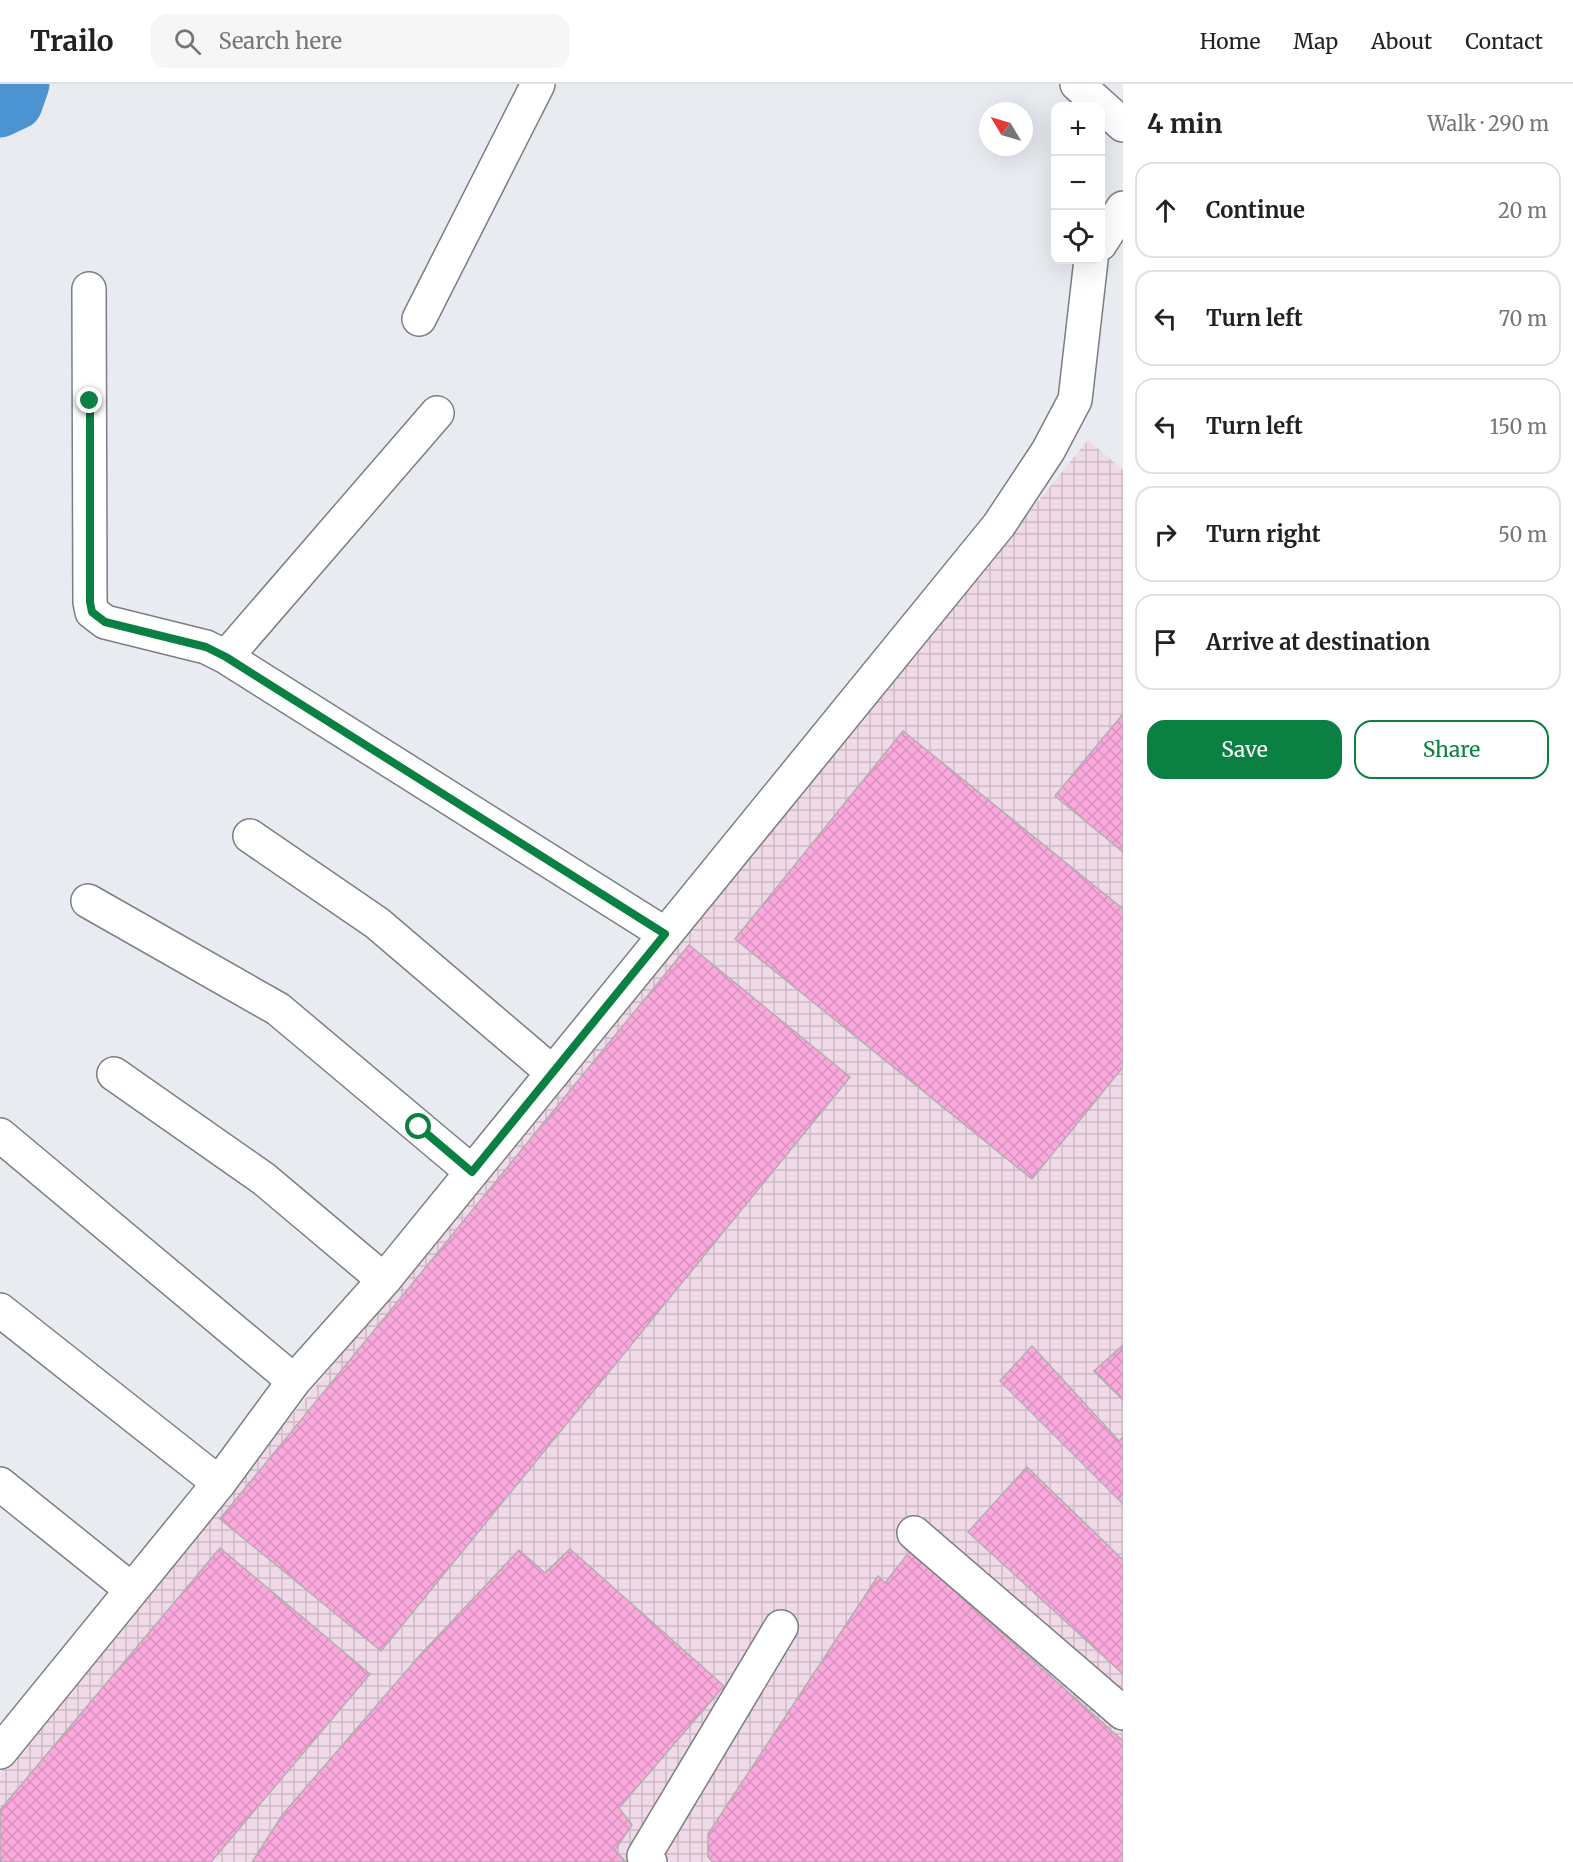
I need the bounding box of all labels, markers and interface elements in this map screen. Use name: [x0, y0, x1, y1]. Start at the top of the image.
search box: [150, 14, 570, 68]
text: Trailo: [30, 23, 114, 59]
icon: search: [171, 25, 204, 58]
text: Search here: [219, 27, 342, 55]
text: Home: [1200, 28, 1260, 55]
text: Map: [1293, 28, 1338, 55]
text: About: [1371, 28, 1432, 55]
text: Contact: [1465, 28, 1543, 55]
north arrow: [979, 102, 1033, 156]
map controls: [1051, 102, 1105, 264]
button: +: [1051, 102, 1105, 156]
text: 4 min: [1147, 107, 1222, 140]
text: Walk · 290 m: [1427, 111, 1549, 136]
button: −: [1051, 156, 1105, 210]
icon: ahead: [1149, 194, 1182, 227]
text: Continue: [1206, 196, 1305, 224]
text: 20 m: [1498, 198, 1547, 223]
button: locate: [1051, 210, 1105, 264]
icon: left: [1149, 302, 1182, 335]
text: Turn left: [1206, 304, 1303, 332]
text: 70 m: [1499, 306, 1547, 331]
route end: [76, 387, 102, 413]
icon: left: [1149, 410, 1182, 443]
text: Turn left: [1206, 412, 1303, 440]
text: 150 m: [1490, 414, 1547, 439]
icon: right: [1149, 518, 1182, 551]
text: Turn right: [1206, 520, 1320, 548]
text: 50 m: [1498, 522, 1547, 547]
icon: arrive: [1149, 626, 1182, 659]
text: Arrive at destination: [1206, 628, 1430, 656]
button: Save: [1147, 720, 1342, 779]
button: Share: [1354, 720, 1549, 779]
route start: [405, 1113, 431, 1139]

